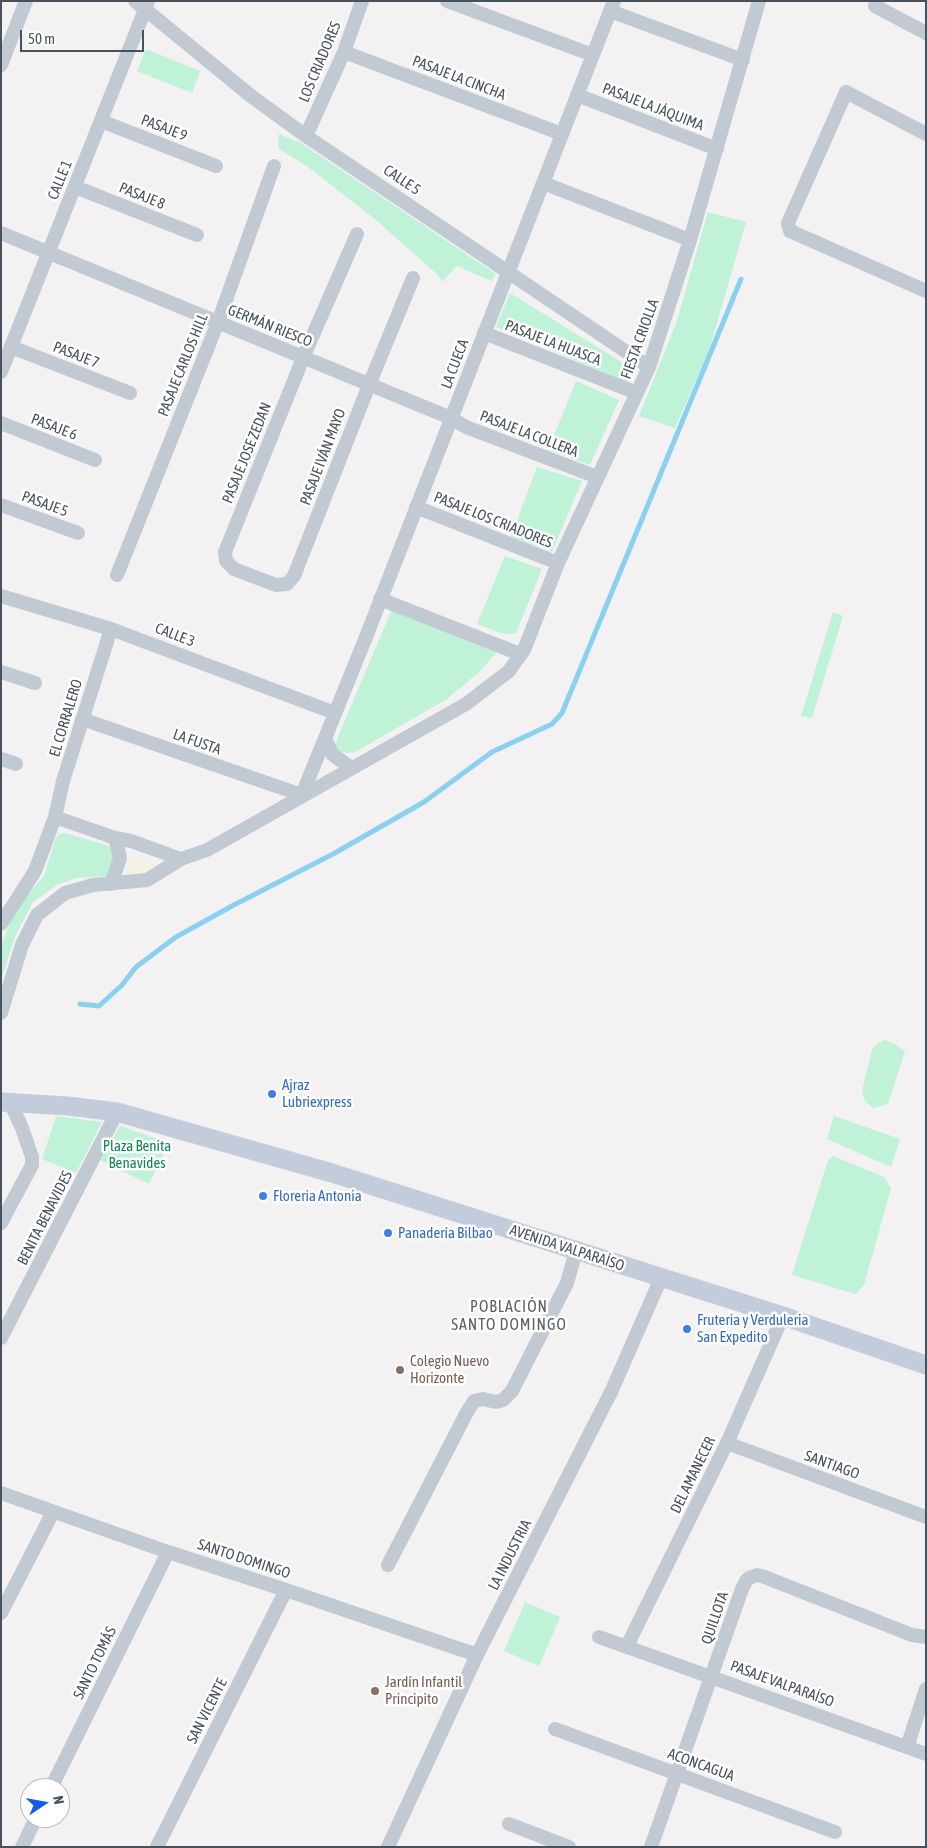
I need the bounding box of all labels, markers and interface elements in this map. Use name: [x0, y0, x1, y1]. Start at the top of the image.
street label: LOS CRIADORES: [295, 19, 345, 105]
scale bar: [22, 20, 146, 52]
text: 50 m: [28, 30, 55, 47]
street label: PASAJE LA CINCHA: [410, 52, 508, 104]
street label: PASAJE LA JÁQUIMA: [600, 79, 706, 135]
street label: PASAJE 9: [138, 111, 190, 145]
street label: CALLE 1: [44, 158, 76, 202]
street label: CALLE 5: [380, 161, 424, 199]
street label: PASAJE 8: [116, 179, 168, 213]
street label: FIESTA CRIOLLA: [617, 297, 663, 381]
street label: GERMÁN RIESCO: [225, 301, 315, 351]
street label: PASAJE CARLOS HILL: [154, 311, 212, 419]
street label: PASAJE LA HUASCA: [502, 316, 604, 370]
street label: LA CUECA: [437, 337, 473, 391]
street label: PASAJE 7: [50, 338, 102, 372]
street label: PASAJE JOSE ZEDAN: [219, 400, 275, 506]
street label: PASAJE IVÁN MAYO: [296, 406, 350, 508]
street label: PASAJE LA COLLERA: [477, 407, 581, 461]
street label: PASAJE 6: [28, 410, 80, 444]
street label: PASAJE 5: [19, 487, 71, 521]
street label: PASAJE LOS CRIADORES: [431, 488, 555, 552]
street label: CALLE 3: [153, 619, 197, 651]
street label: EL CORRALERO: [46, 677, 86, 759]
street label: LA FUSTA: [171, 725, 223, 759]
place label: Ajraz Lubriexpress: [282, 1076, 352, 1111]
marker: Ajraz Lubriexpress: [266, 1088, 278, 1100]
park label: Plaza Benita Benavides: [103, 1137, 171, 1172]
street label: BENITA BENAVIDES: [14, 1168, 76, 1268]
place label: Floreria Antonia: [273, 1187, 362, 1205]
marker: Floreria Antonia: [257, 1190, 269, 1202]
street label: AVENIDA VALPARAÍSO: [507, 1221, 627, 1275]
place label: Panadería Bilbao: [398, 1224, 493, 1242]
marker: Panadería Bilbao: [382, 1227, 394, 1239]
district label: POBLACIÓN SANTO DOMINGO: [450, 1297, 568, 1335]
place label: Fruteria y Verduleria San Expedito: [697, 1311, 809, 1346]
marker: Fruteria y Verduleria San Expedito: [681, 1323, 693, 1335]
place label: Colegio Nuevo Horizonte: [410, 1352, 489, 1387]
marker: Colegio Nuevo Horizonte: [394, 1364, 406, 1376]
street label: DEL AMANECER: [667, 1434, 719, 1516]
street label: SANTIAGO: [802, 1447, 862, 1483]
street label: LA INDUSTRIA: [485, 1517, 535, 1593]
street label: SANTO DOMINGO: [195, 1536, 293, 1582]
street label: QUILLOTA: [698, 1589, 732, 1647]
street label: SANTO TOMÁS: [70, 1624, 120, 1702]
street label: PASAJE VALPARAÍSO: [728, 1657, 836, 1711]
place label: Jardín Infantil Principito: [385, 1673, 462, 1708]
street label: SAN VICENTE: [183, 1675, 231, 1747]
marker: Jardín Infantil Principito: [369, 1685, 381, 1697]
street label: ACONCAGUA: [665, 1745, 737, 1785]
north arrow: [20, 1778, 70, 1828]
text: N: [50, 1794, 67, 1806]

